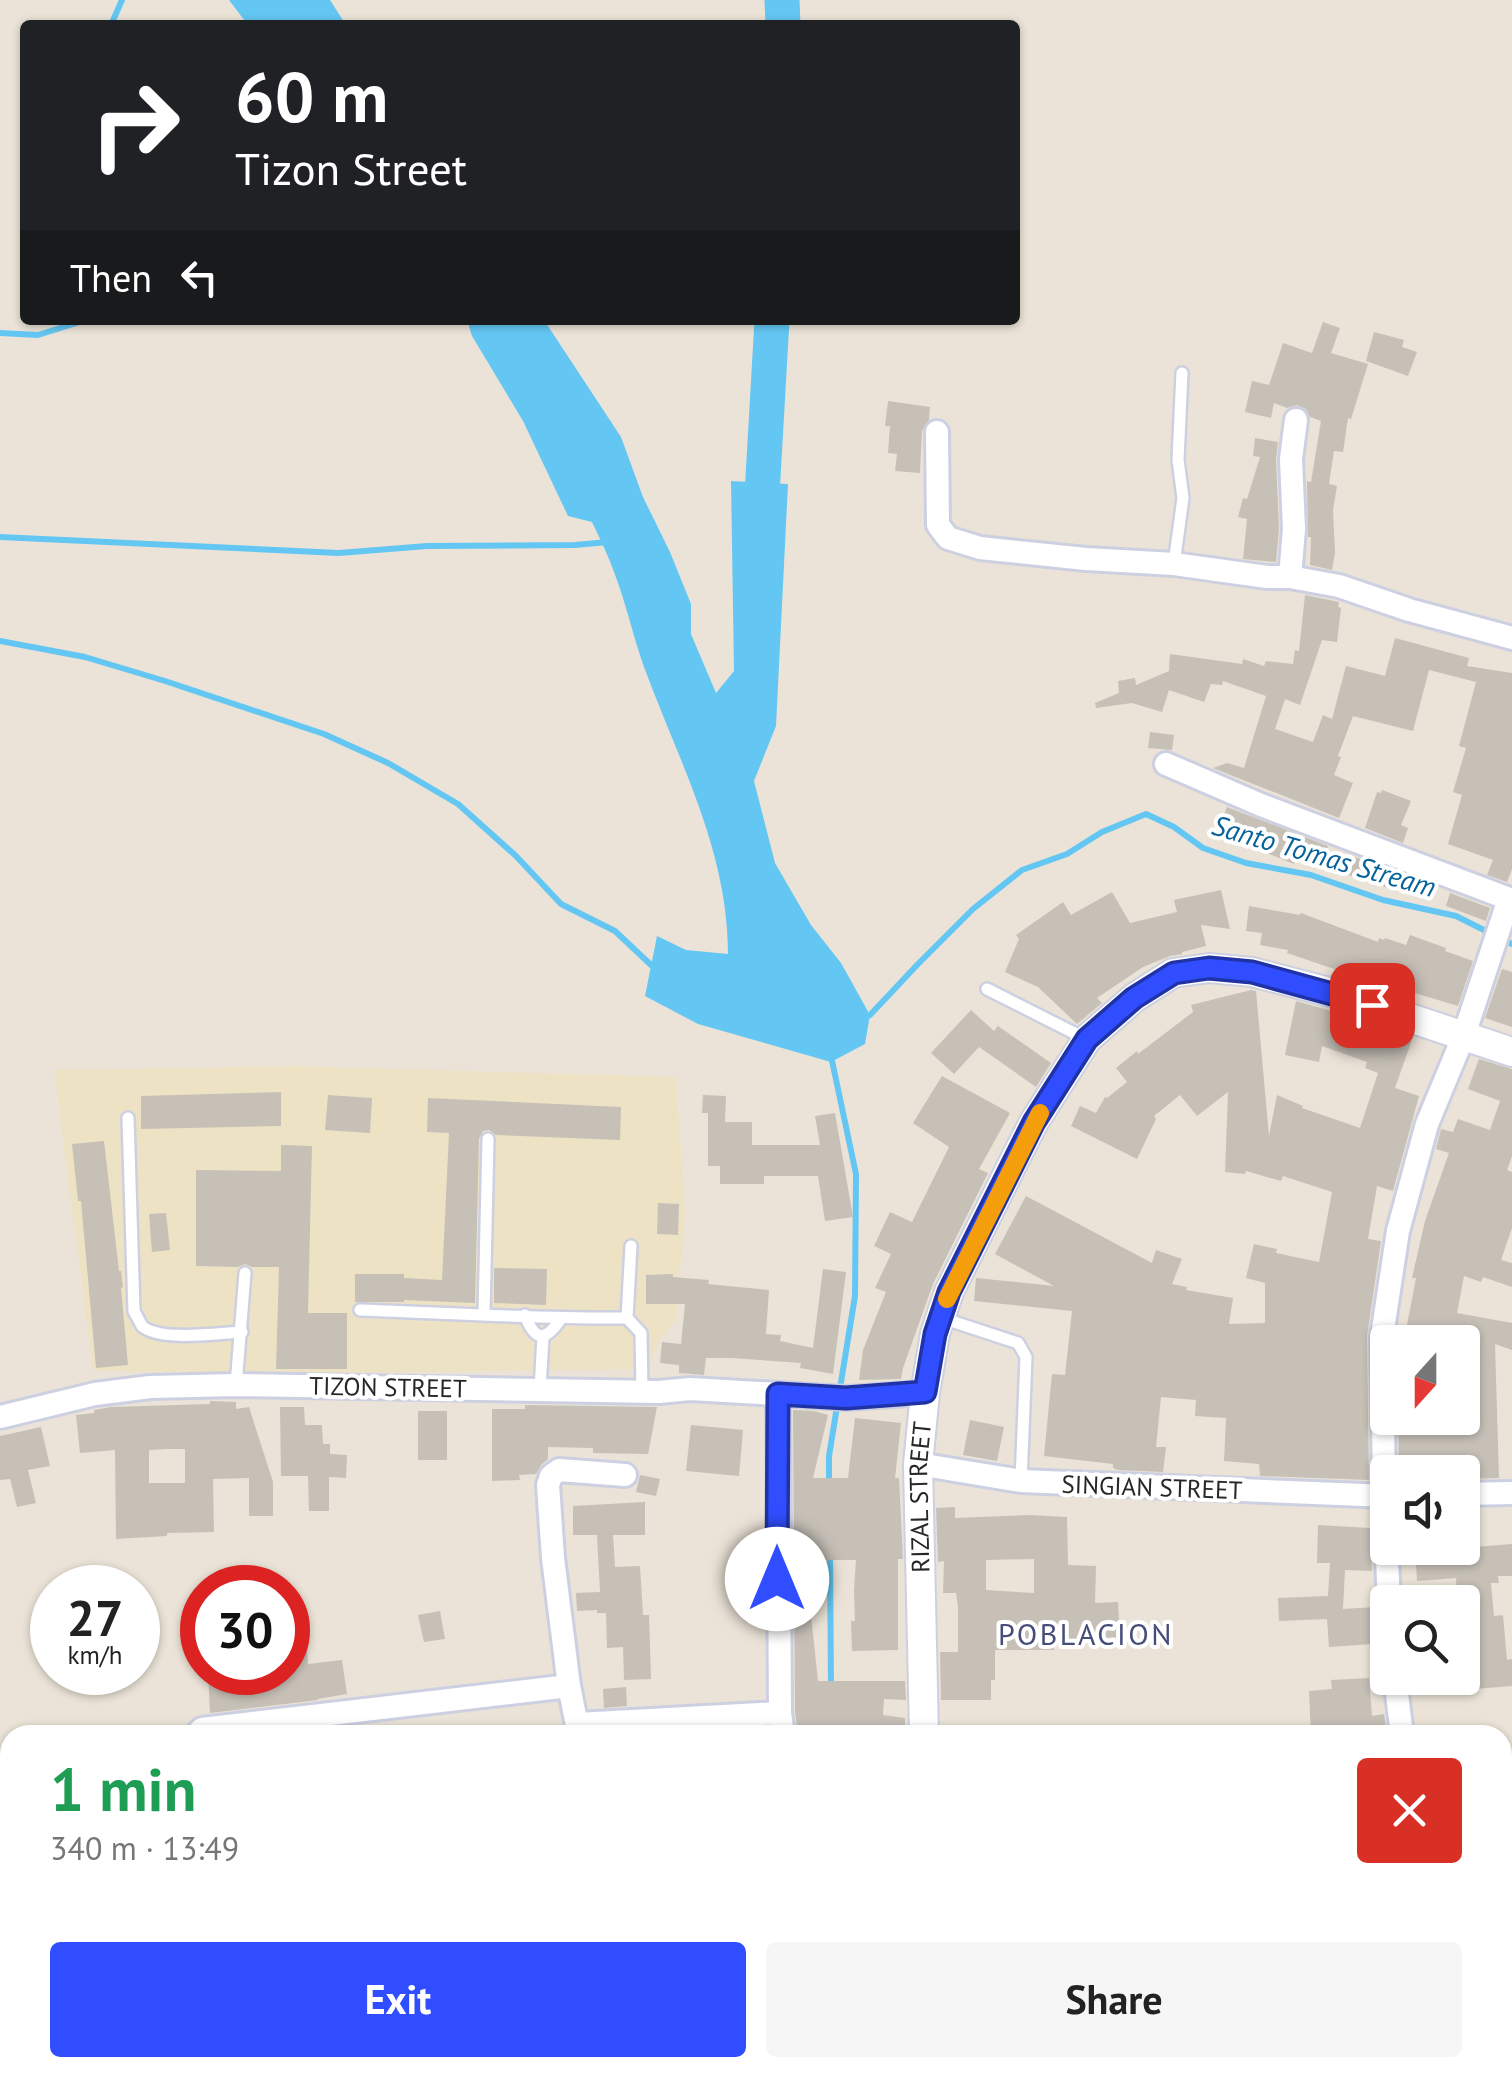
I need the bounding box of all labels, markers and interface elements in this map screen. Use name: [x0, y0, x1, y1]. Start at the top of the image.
text: 60 m: [235, 51, 388, 141]
icon: right: [70, 60, 200, 190]
text: Tizon Street: [235, 139, 467, 197]
icon: left: [172, 250, 227, 305]
text: Then: [70, 253, 152, 302]
water label: Santo Tomas Stream: [1208, 806, 1440, 905]
pin: [1330, 963, 1415, 1048]
icon: arrive: [1345, 978, 1400, 1033]
north arrow: [1370, 1325, 1480, 1435]
map controls: [1370, 1325, 1480, 1695]
street label: TIZON STREET: [309, 1370, 467, 1404]
street label: RIZAL STREET: [902, 1420, 938, 1573]
button: sound: [1370, 1455, 1480, 1565]
street label: SINGIAN STREET: [1061, 1468, 1243, 1506]
position arrow: [725, 1527, 829, 1631]
speed limit sign: 30: [180, 1565, 310, 1695]
text: 27: [67, 1585, 123, 1650]
button: search: [1370, 1585, 1480, 1695]
district label: POBLACION: [998, 1614, 1174, 1653]
text: km/h: [68, 1639, 122, 1671]
text: 1 min: [50, 1750, 196, 1828]
button: close: [1357, 1758, 1462, 1863]
text: 340 m · 13:49: [50, 1827, 239, 1869]
button: Exit: [50, 1942, 746, 2057]
button: Share: [766, 1942, 1462, 2057]

